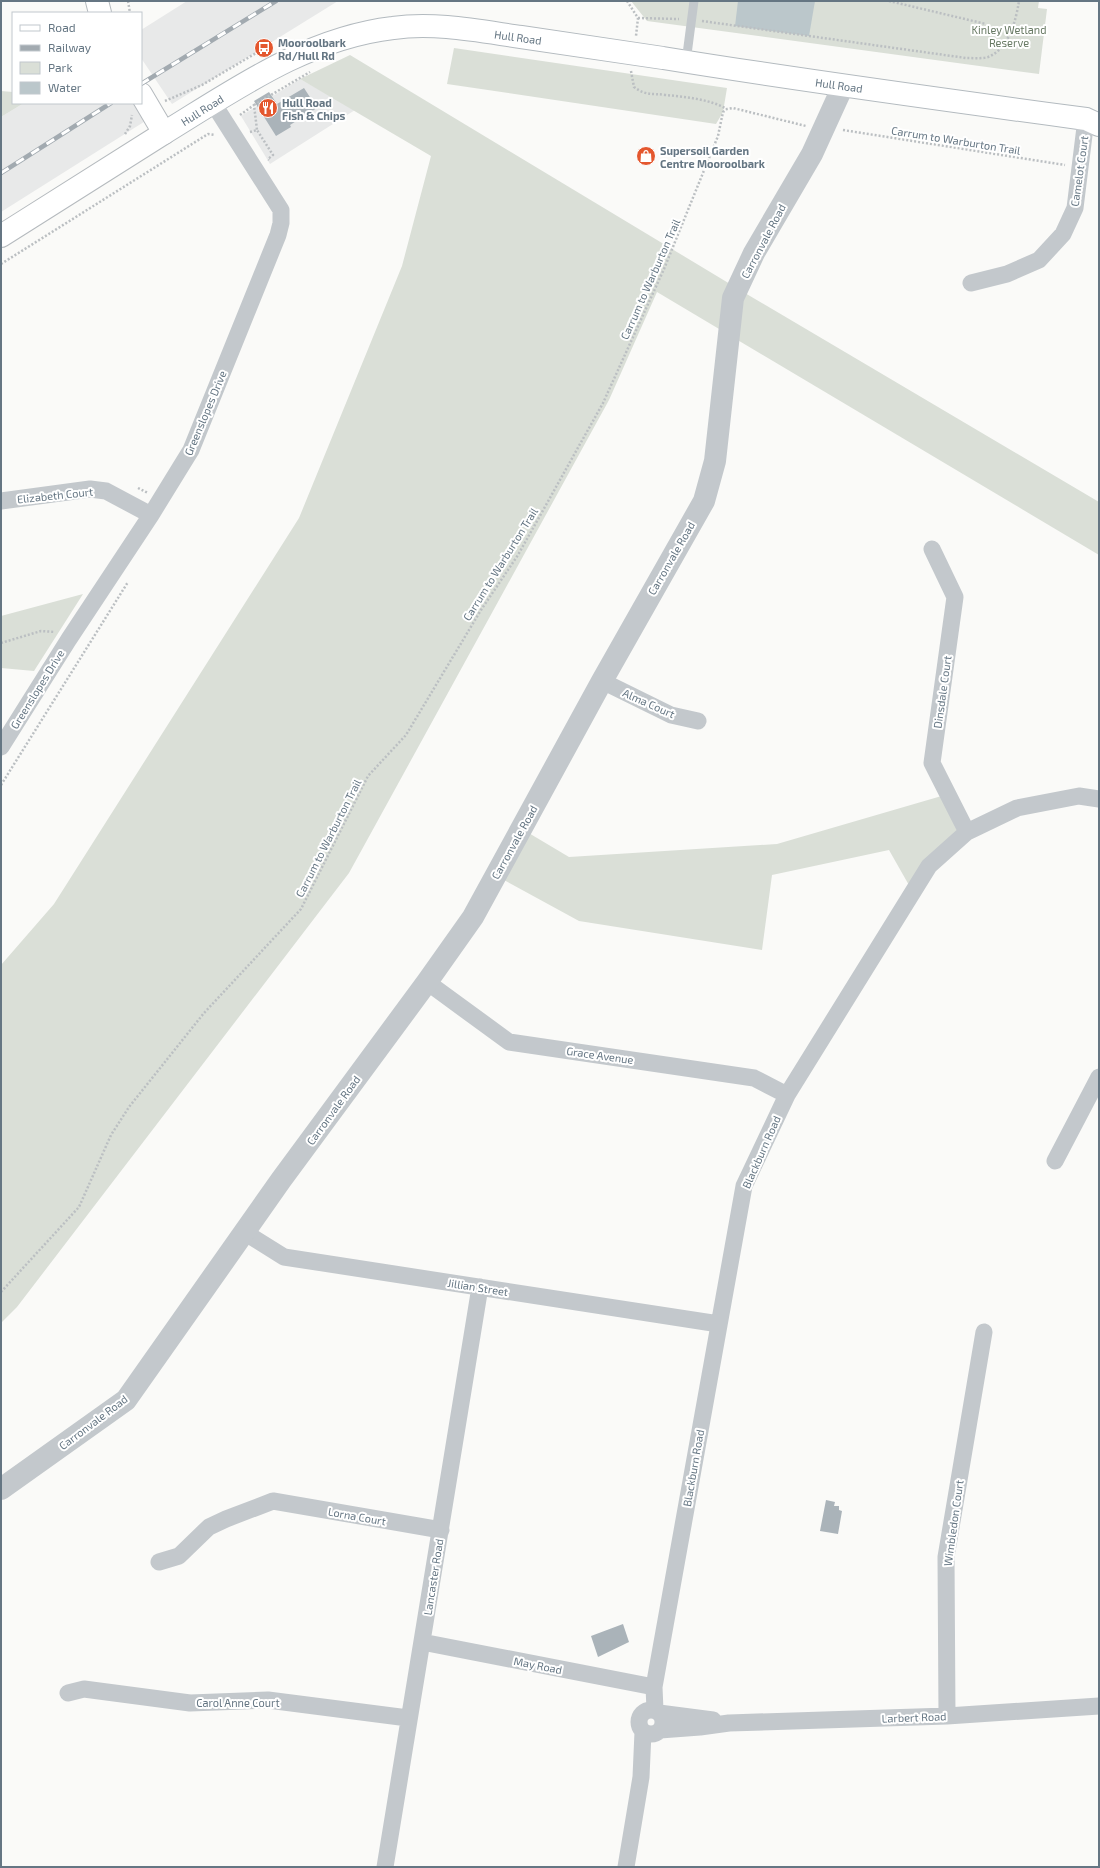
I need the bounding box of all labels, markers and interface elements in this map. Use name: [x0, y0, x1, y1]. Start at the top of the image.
legend: [12, 12, 142, 104]
text: Road: [48, 20, 76, 34]
park label: Kinley Wetland Reserve: [972, 23, 1046, 49]
street label: Hull Road: [493, 27, 543, 47]
place label: Mooroolbark Rd/Hull Rd: [278, 36, 347, 62]
bus stop icon: Mooroolbark Rd/Hull Rd: [253, 37, 275, 59]
text: Railway: [48, 40, 92, 54]
text: Park: [48, 60, 73, 74]
street label: Hull Road: [814, 75, 864, 95]
text: Water: [48, 80, 82, 94]
street label: Hull Road: [178, 92, 226, 128]
place label: Hull Road Fish & Chips: [282, 96, 346, 122]
restaurant icon: Hull Road Fish & Chips: [257, 97, 279, 119]
street label: Carrum to Warburton Trail: [890, 123, 1022, 157]
street label: Camelot Court: [1068, 135, 1090, 207]
place label: Supersoil Garden Centre Mooroolbark: [660, 144, 766, 170]
shop icon: Supersoil Garden Centre Mooroolbark: [635, 145, 657, 167]
street label: Carronvale Road: [738, 202, 788, 280]
street label: Carrum to Warburton Trail: [618, 216, 683, 341]
street label: Greenslopes Drive: [181, 369, 229, 457]
street label: Elizabeth Court: [16, 485, 94, 505]
street label: Carrum to Warburton Trail: [460, 505, 540, 623]
street label: Carronvale Road: [645, 519, 697, 597]
street label: Greenslopes Drive: [7, 647, 67, 731]
street label: Dinsdale Court: [930, 655, 954, 729]
street label: Alma Court: [621, 686, 677, 720]
street label: Carrum to Warburton Trail: [293, 776, 364, 899]
street label: Carronvale Road: [488, 803, 540, 881]
street label: Grace Avenue: [566, 1044, 634, 1066]
street label: Carronvale Road: [304, 1073, 362, 1147]
street label: Blackburn Road: [739, 1114, 783, 1190]
street label: Jillian Street: [447, 1276, 509, 1298]
street label: Carronvale Road: [56, 1392, 130, 1452]
street label: Blackburn Road: [680, 1428, 706, 1508]
street label: Wimbledon Court: [941, 1479, 965, 1567]
street label: Lorna Court: [327, 1505, 387, 1527]
street label: Lancaster Road: [421, 1538, 445, 1616]
street label: May Road: [513, 1654, 563, 1676]
street label: Carol Anne Court: [196, 1696, 280, 1709]
street label: Larbert Road: [881, 1709, 947, 1725]

